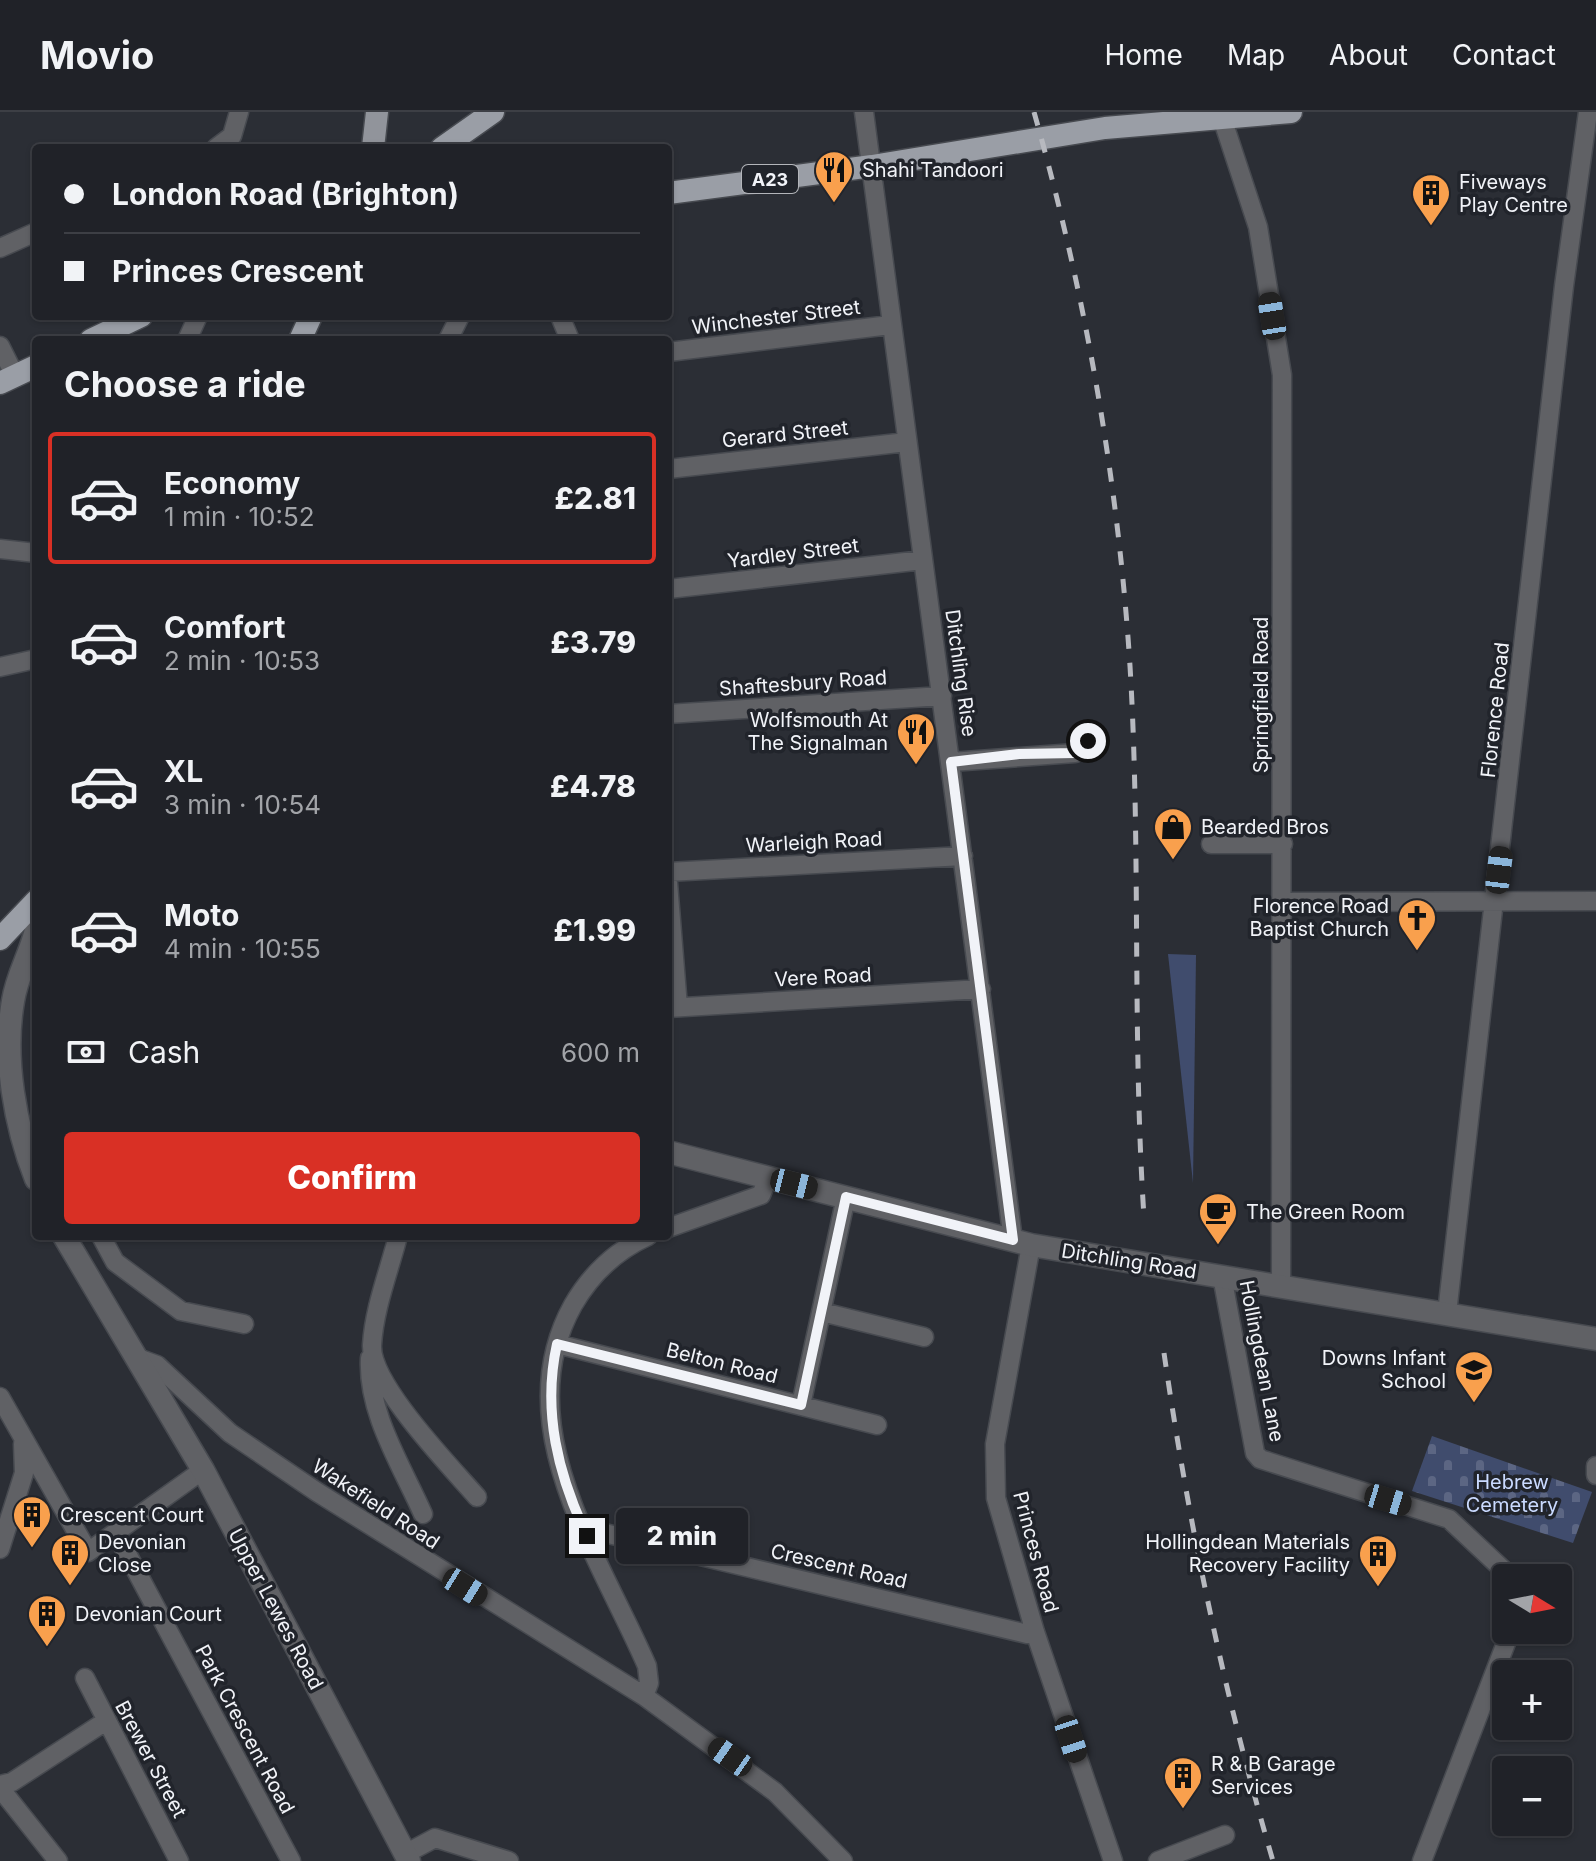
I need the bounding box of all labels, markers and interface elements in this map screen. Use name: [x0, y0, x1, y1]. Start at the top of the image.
text: Movio: [40, 32, 154, 78]
text: Home: [1104, 38, 1183, 72]
text: Map: [1227, 38, 1285, 72]
text: About: [1329, 38, 1408, 72]
text: Contact: [1452, 38, 1556, 72]
restaurant icon: Shahi Tandoori: [813, 149, 855, 204]
place label: Shahi Tandoori: [862, 158, 1004, 182]
road number: A23: [742, 165, 798, 193]
place label: Fiveways Play Centre: [1459, 170, 1568, 217]
building icon: Fiveways Play Centre: [1410, 172, 1452, 227]
text: London Road (Brighton): [112, 176, 459, 212]
text: Princes Crescent: [112, 253, 364, 289]
car: [1256, 290, 1288, 342]
street label: Winchester Street: [690, 295, 862, 339]
text: Choose a ride: [64, 362, 306, 406]
street label: Gerard Street: [721, 415, 850, 453]
icon: car: [68, 462, 140, 534]
text: Economy: [164, 465, 300, 501]
text: £2.81: [555, 480, 636, 516]
text: 1 min · 10:52: [164, 501, 315, 532]
street label: Yardley Street: [726, 533, 861, 573]
icon: car: [68, 606, 140, 678]
street label: Ditchling Rise: [940, 608, 982, 738]
text: Comfort: [164, 609, 285, 645]
street label: Springfield Road: [1249, 617, 1273, 773]
text: £3.79: [551, 624, 636, 660]
street label: Florence Road: [1476, 641, 1514, 779]
text: 2 min · 10:53: [164, 645, 320, 676]
street label: Shaftesbury Road: [718, 665, 888, 701]
place label: Wolfsmouth At The Signalman: [748, 708, 888, 755]
restaurant icon: Wolfsmouth At The Signalman: [895, 711, 937, 766]
route start: [1070, 723, 1106, 759]
icon: car: [68, 750, 140, 822]
text: XL: [164, 753, 203, 789]
text: £4.78: [550, 768, 636, 804]
text: 3 min · 10:54: [164, 789, 321, 820]
shop icon: Bearded Bros: [1152, 806, 1194, 861]
place label: Bearded Bros: [1201, 815, 1329, 839]
street label: Warleigh Road: [745, 826, 883, 858]
car: [1484, 845, 1514, 895]
icon: car: [68, 894, 140, 966]
place label: Florence Road Baptist Church: [1250, 894, 1389, 941]
text: Moto: [164, 897, 239, 933]
church icon: Florence Road Baptist Church: [1396, 897, 1438, 952]
text: £1.99: [553, 912, 636, 948]
text: 4 min · 10:55: [164, 933, 321, 964]
street label: Vere Road: [774, 962, 872, 992]
icon: cash: [64, 1030, 108, 1074]
text: Cash: [128, 1034, 200, 1070]
text: 600 m: [561, 1037, 640, 1068]
button: Confirm: [64, 1132, 640, 1224]
car: [768, 1167, 820, 1201]
cafe icon: The Green Room: [1197, 1191, 1239, 1246]
place label: The Green Room: [1246, 1200, 1405, 1224]
street label: Ditchling Road: [1060, 1238, 1198, 1284]
street label: Hollingdean Lane: [1235, 1278, 1289, 1444]
street label: Belton Road: [664, 1338, 780, 1388]
place label: Downs Infant School: [1322, 1346, 1446, 1393]
school or university icon: Downs Infant School: [1453, 1349, 1495, 1404]
street label: Wakefield Road: [308, 1454, 444, 1554]
park label: Hebrew Cemetery: [1466, 1470, 1558, 1517]
car: [1362, 1482, 1414, 1518]
street label: Princes Road: [1008, 1489, 1064, 1615]
building icon: Crescent Court: [11, 1494, 53, 1549]
place label: Crescent Court: [60, 1503, 204, 1527]
callout: 2 min: [615, 1508, 747, 1564]
route end: [569, 1518, 605, 1554]
text: 2 min: [647, 1520, 717, 1551]
street label: Upper Lewes Road: [223, 1524, 329, 1694]
place label: Devonian Close: [98, 1530, 186, 1577]
place label: Hollingdean Materials Recovery Facility: [1145, 1530, 1350, 1577]
building icon: Devonian Close: [49, 1532, 91, 1587]
building icon: Hollingdean Materials Recovery Facility: [1357, 1533, 1399, 1588]
street label: Crescent Road: [768, 1539, 910, 1593]
car: [438, 1564, 492, 1610]
north arrow: [1492, 1564, 1572, 1644]
map controls: [1492, 1564, 1572, 1836]
building icon: Devonian Court: [26, 1593, 68, 1648]
place label: Devonian Court: [75, 1602, 222, 1626]
street label: Park Crescent Road: [190, 1640, 300, 1818]
button: +: [1492, 1660, 1572, 1740]
street label: Brewer Street: [110, 1696, 192, 1822]
car: [1052, 1712, 1090, 1766]
car: [703, 1733, 757, 1781]
place label: R & B Garage Services: [1211, 1752, 1336, 1799]
building icon: R & B Garage Services: [1162, 1755, 1204, 1810]
button: −: [1492, 1756, 1572, 1836]

